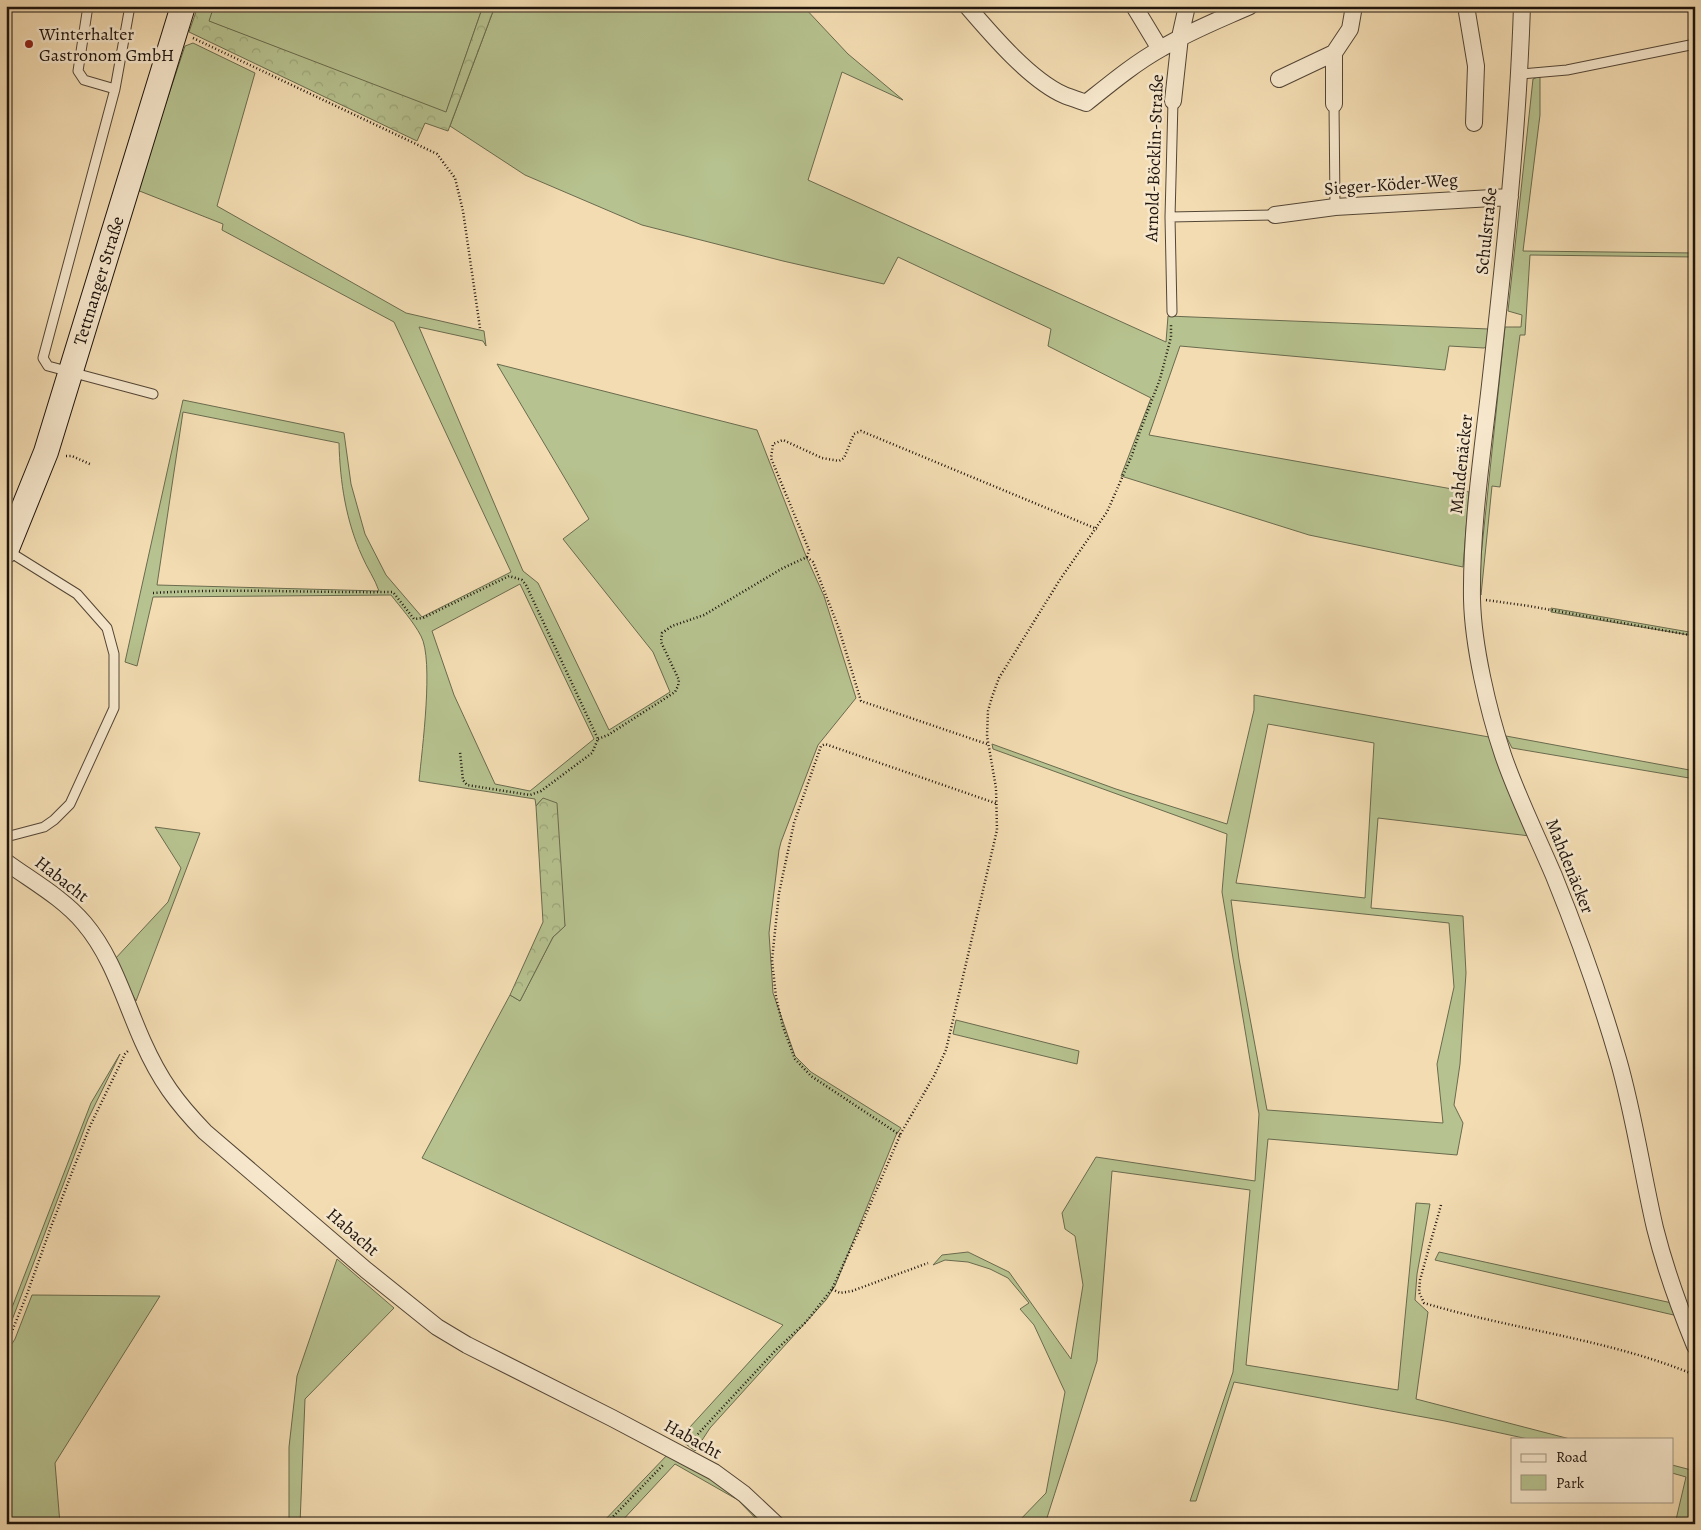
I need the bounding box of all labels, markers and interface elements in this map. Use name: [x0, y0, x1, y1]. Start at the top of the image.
place label: Winterhalter Gastronom GmbH: [38, 22, 174, 67]
marker: Winterhalter Gastronom GmbH: [23, 38, 35, 50]
street label: Arnold-Böcklin-Straße: [1139, 74, 1169, 243]
street label: Sieger-Köder-Weg: [1323, 167, 1459, 201]
street label: Schulstraße: [1469, 186, 1503, 276]
street label: Tettnanger Straße: [68, 213, 130, 348]
street label: Mahdenäcker: [1444, 413, 1478, 515]
street label: Mahdenäcker: [1540, 815, 1600, 917]
street label: Habacht: [30, 850, 94, 908]
street label: Habacht: [322, 1202, 384, 1262]
street label: Habacht: [660, 1413, 726, 1465]
legend: [1511, 1438, 1674, 1502]
text: Road: [1556, 1447, 1588, 1467]
text: Park: [1556, 1473, 1585, 1493]

